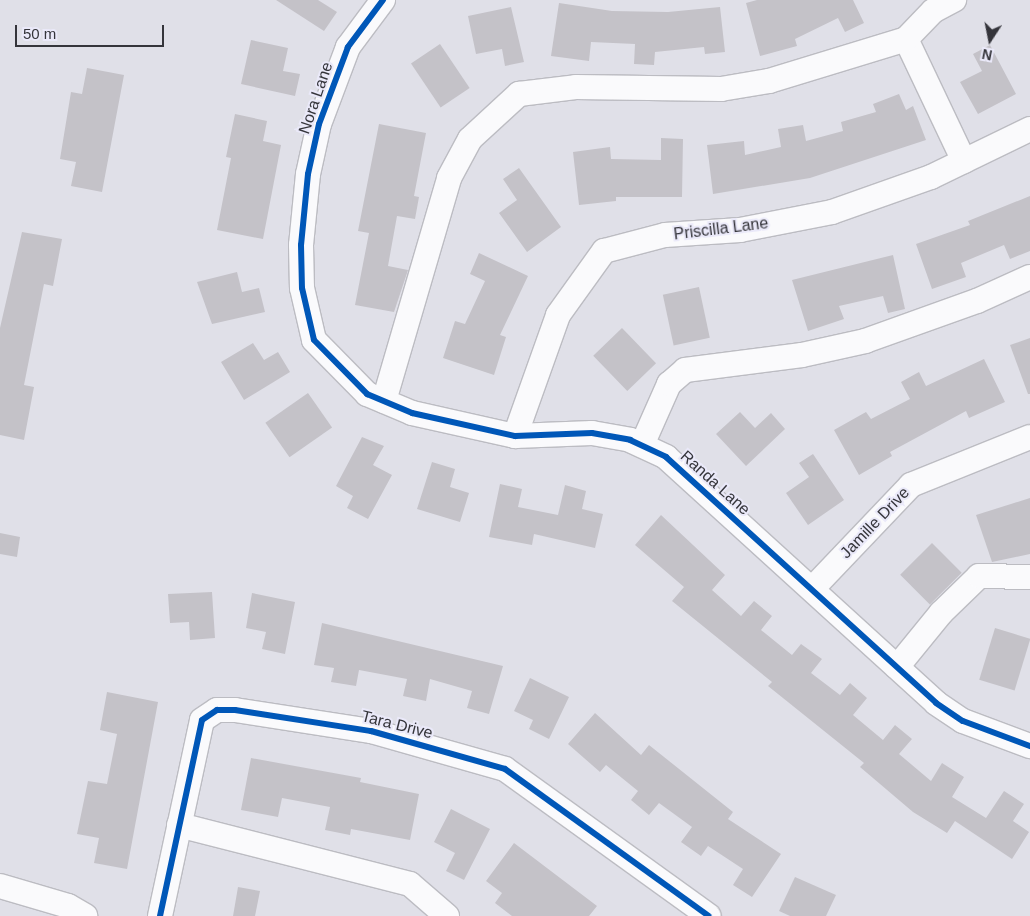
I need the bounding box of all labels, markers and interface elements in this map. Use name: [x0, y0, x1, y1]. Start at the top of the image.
scale bar: [18, 15, 166, 47]
north arrow: [965, 15, 1015, 65]
text: 50 m: [23, 25, 56, 42]
text: N: [981, 46, 994, 64]
street label: Nora Lane: [295, 60, 337, 136]
street label: Priscilla Lane: [673, 214, 769, 244]
street label: Randa Lane: [676, 447, 754, 519]
street label: Jamille Drive: [836, 483, 914, 563]
street label: Tara Drive: [359, 707, 435, 743]

